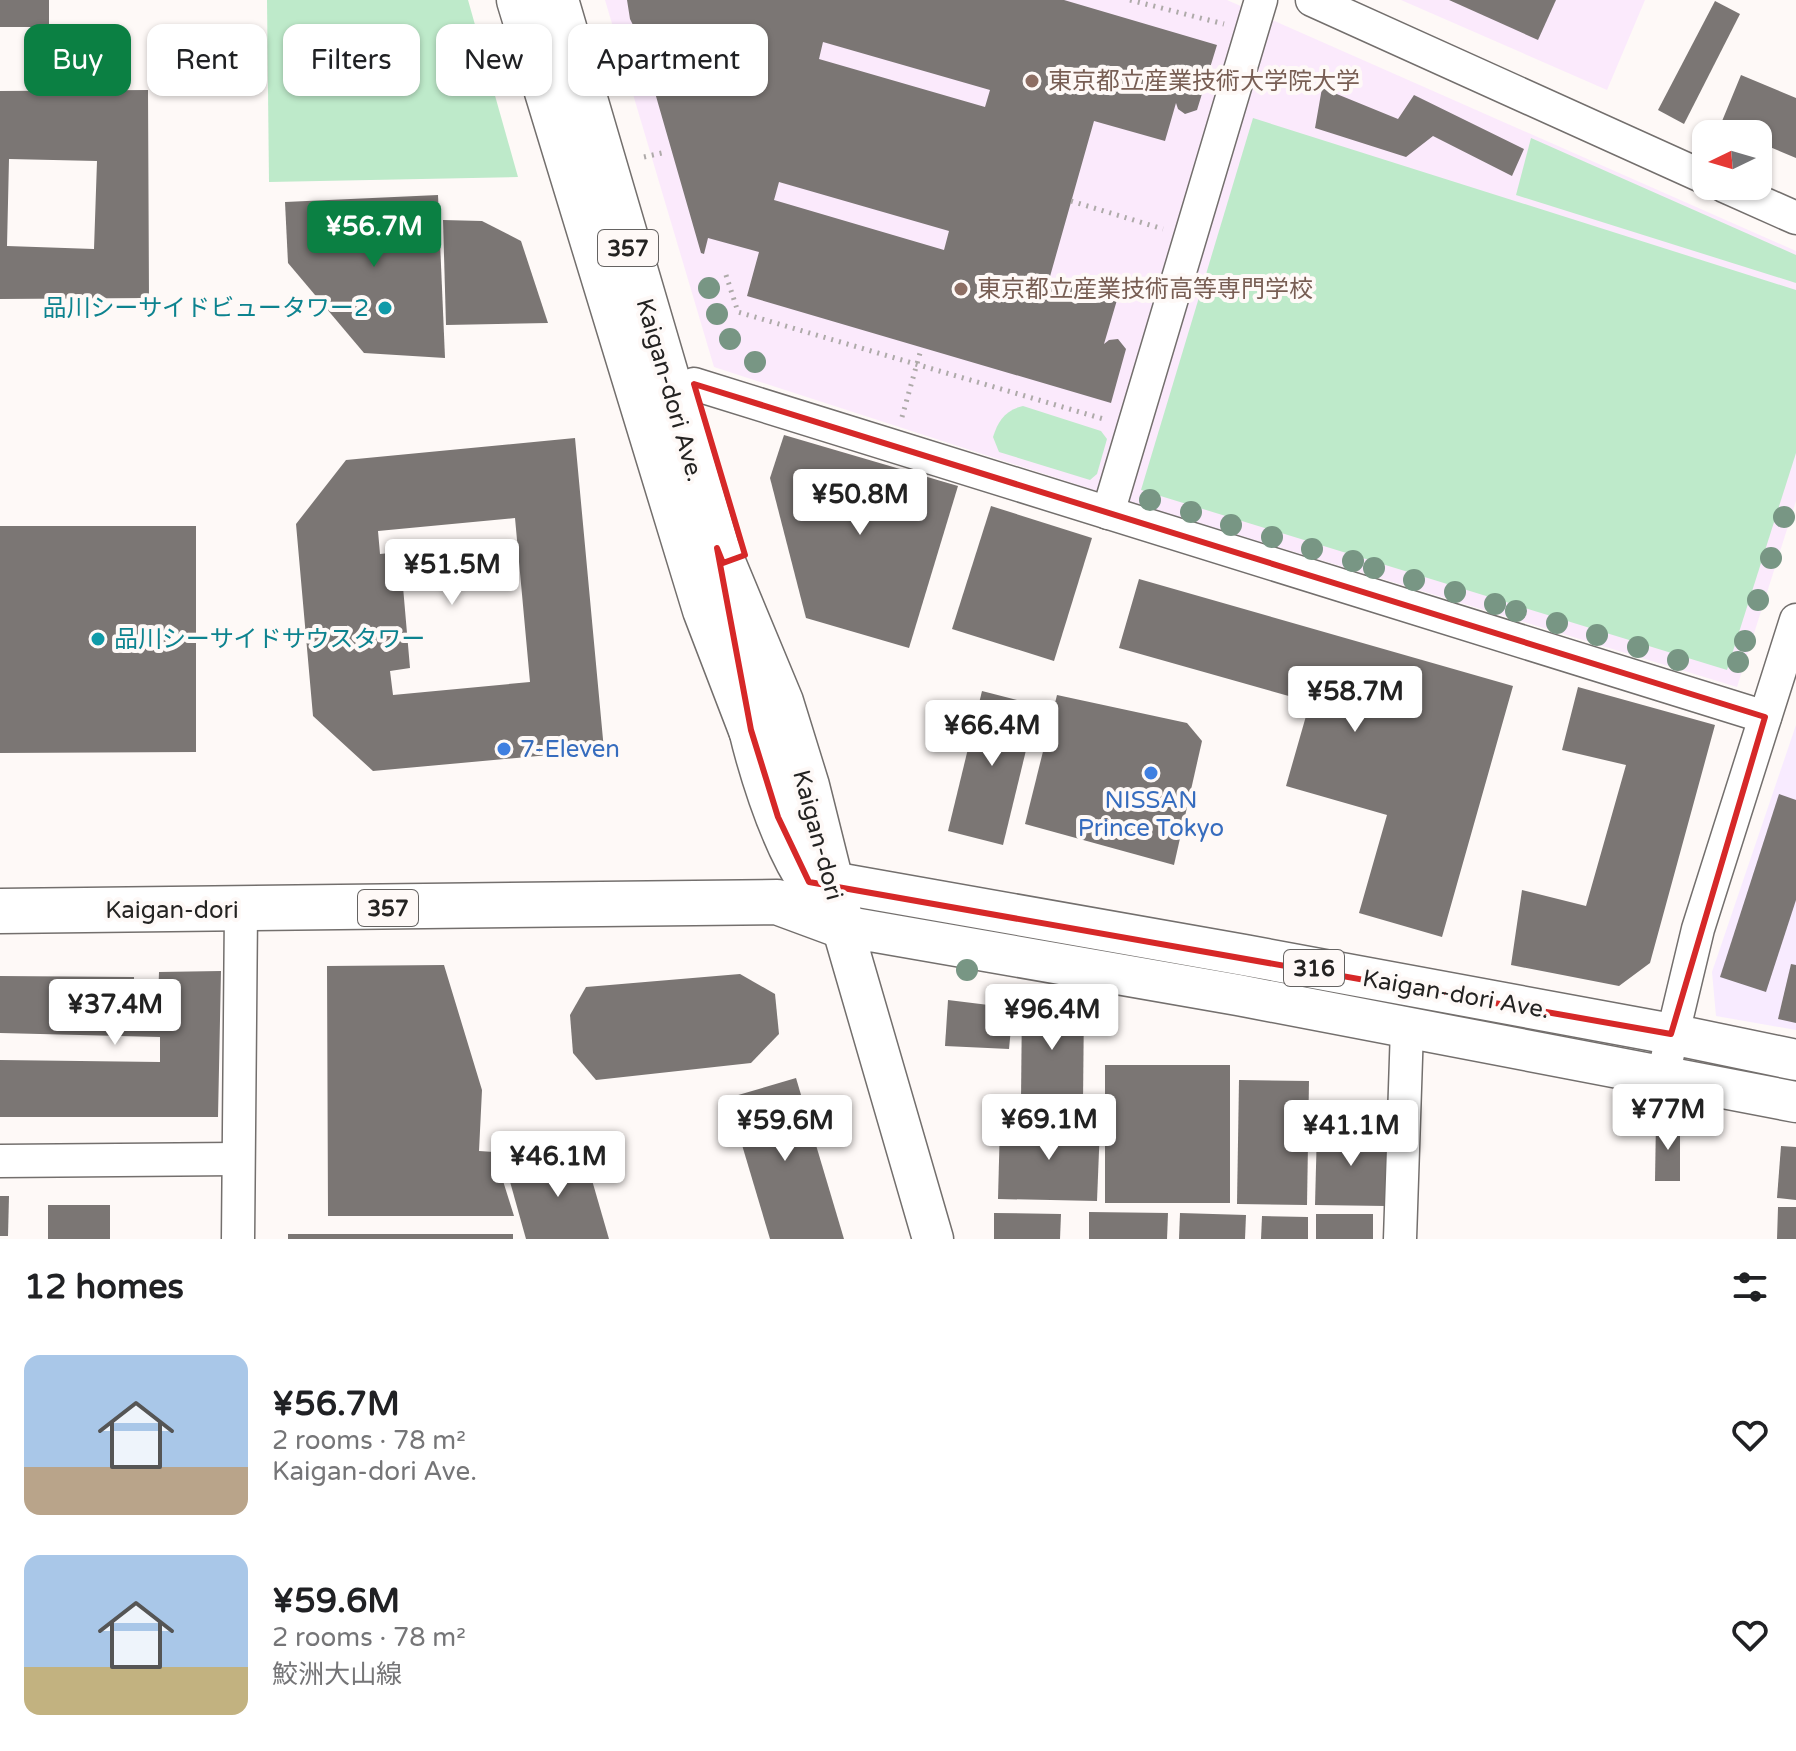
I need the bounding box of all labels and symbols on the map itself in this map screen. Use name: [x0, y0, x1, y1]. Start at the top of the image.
place label: 東京都立産業技術大学院大学: [1048, 67, 1360, 96]
marker: 東京都立産業技術大学院大学: [1023, 72, 1041, 90]
north arrow: [1692, 120, 1772, 200]
pin: ¥56.7M: [309, 201, 439, 269]
road number: 357: [598, 230, 658, 266]
place label: 東京都立産業技術高等専門学校: [977, 275, 1313, 304]
marker: 東京都立産業技術高等専門学校: [952, 280, 970, 298]
place label: 品川シーサイドビュータワー2: [42, 294, 369, 323]
street label: Kaigan-dori Ave.: [630, 295, 710, 485]
marker: 品川シーサイドビュータワー2: [376, 299, 394, 317]
pin: ¥50.8M: [795, 469, 925, 537]
pin: ¥51.5M: [387, 539, 517, 607]
place label: 品川シーサイドサウスタワー: [114, 625, 426, 654]
marker: 品川シーサイドサウスタワー: [89, 630, 107, 648]
pin: ¥58.7M: [1290, 666, 1420, 734]
pin: ¥66.4M: [927, 700, 1057, 768]
place label: 7-Eleven: [520, 735, 620, 764]
marker: 7-Eleven: [495, 740, 513, 758]
marker: NISSAN Prince Tokyo: [1142, 764, 1160, 782]
street label: Kaigan-dori: [786, 767, 849, 903]
place label: NISSAN Prince Tokyo: [1078, 786, 1224, 843]
road number: 357: [358, 890, 418, 926]
street label: Kaigan-dori: [105, 896, 239, 925]
road number: 316: [1284, 950, 1344, 986]
street label: Kaigan-dori Ave.: [1360, 964, 1552, 1025]
pin: ¥37.4M: [50, 979, 180, 1047]
pin: ¥96.4M: [987, 984, 1117, 1052]
pin: ¥77M: [1621, 1084, 1715, 1152]
pin: ¥69.1M: [984, 1094, 1114, 1162]
pin: ¥59.6M: [720, 1095, 850, 1163]
pin: ¥41.1M: [1286, 1100, 1416, 1168]
pin: ¥46.1M: [493, 1131, 623, 1199]

